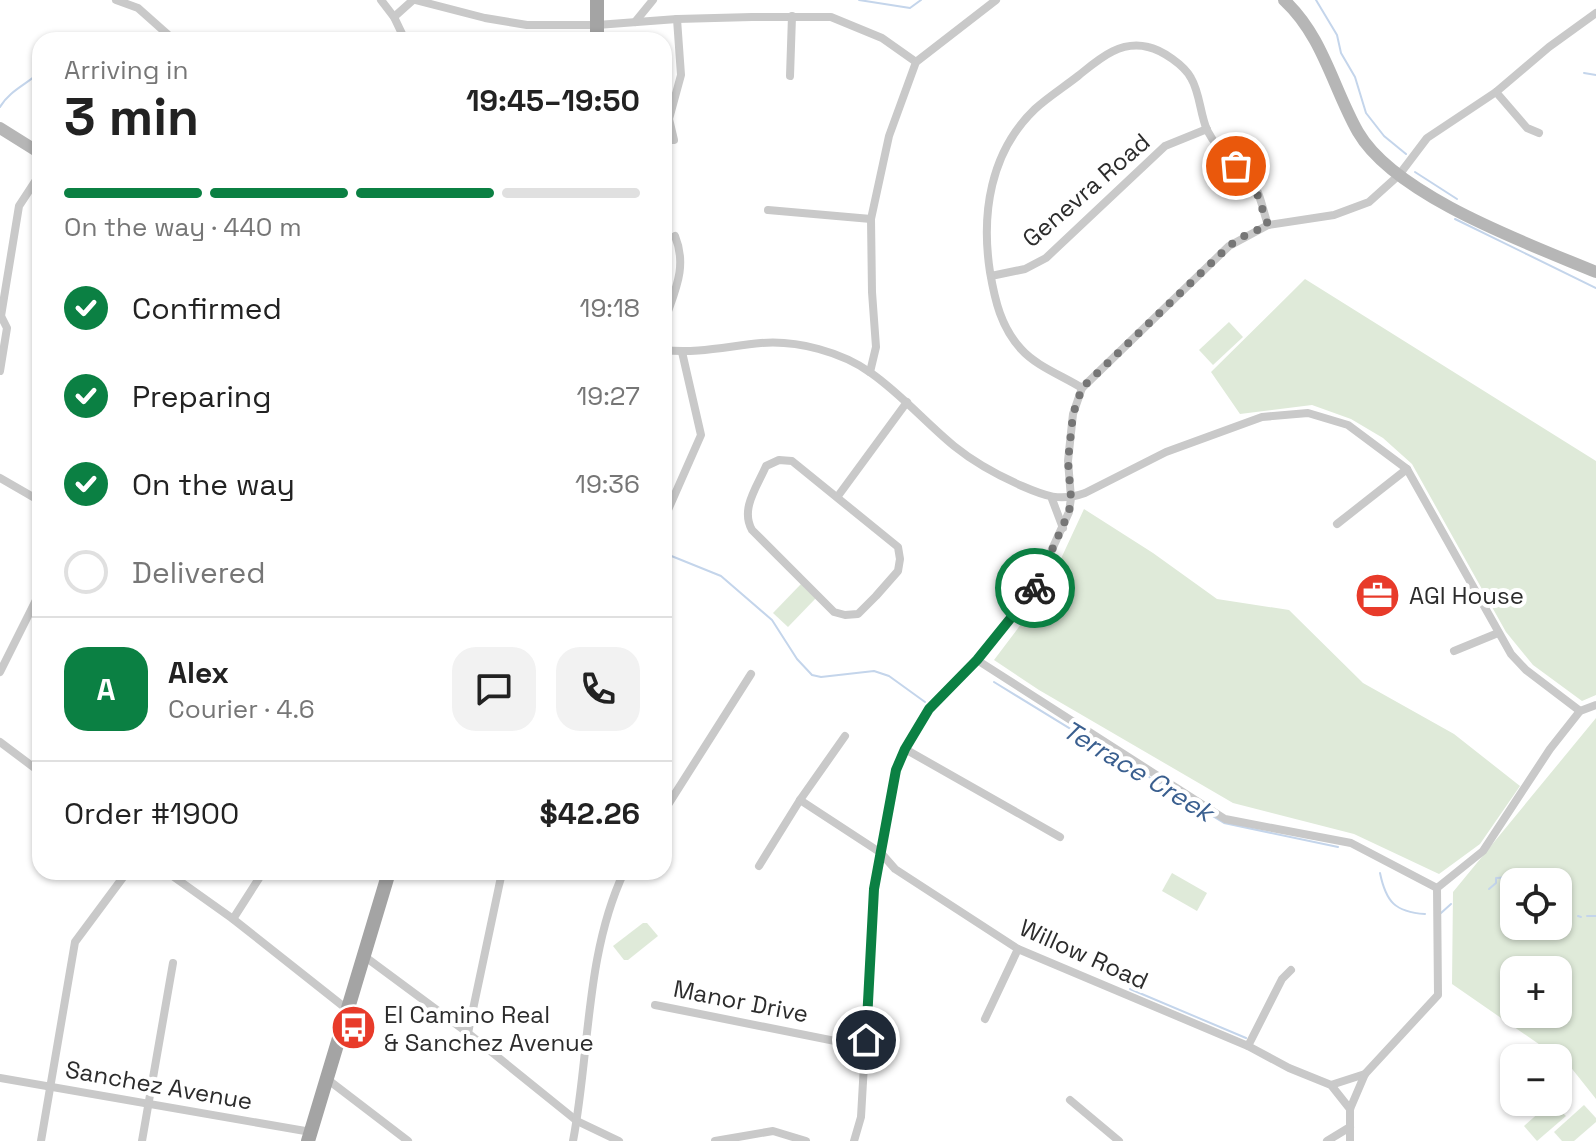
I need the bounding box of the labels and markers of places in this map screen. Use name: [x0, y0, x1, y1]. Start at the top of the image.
pin: [1202, 132, 1270, 200]
office icon: AGI House: [1354, 571, 1402, 619]
place label: AGI House: [1409, 580, 1524, 611]
place label: El Camino Real & Sanchez Avenue: [384, 999, 594, 1058]
bus stop icon: El Camino Real & Sanchez Avenue: [329, 1004, 377, 1052]
pin: [832, 1006, 900, 1074]

